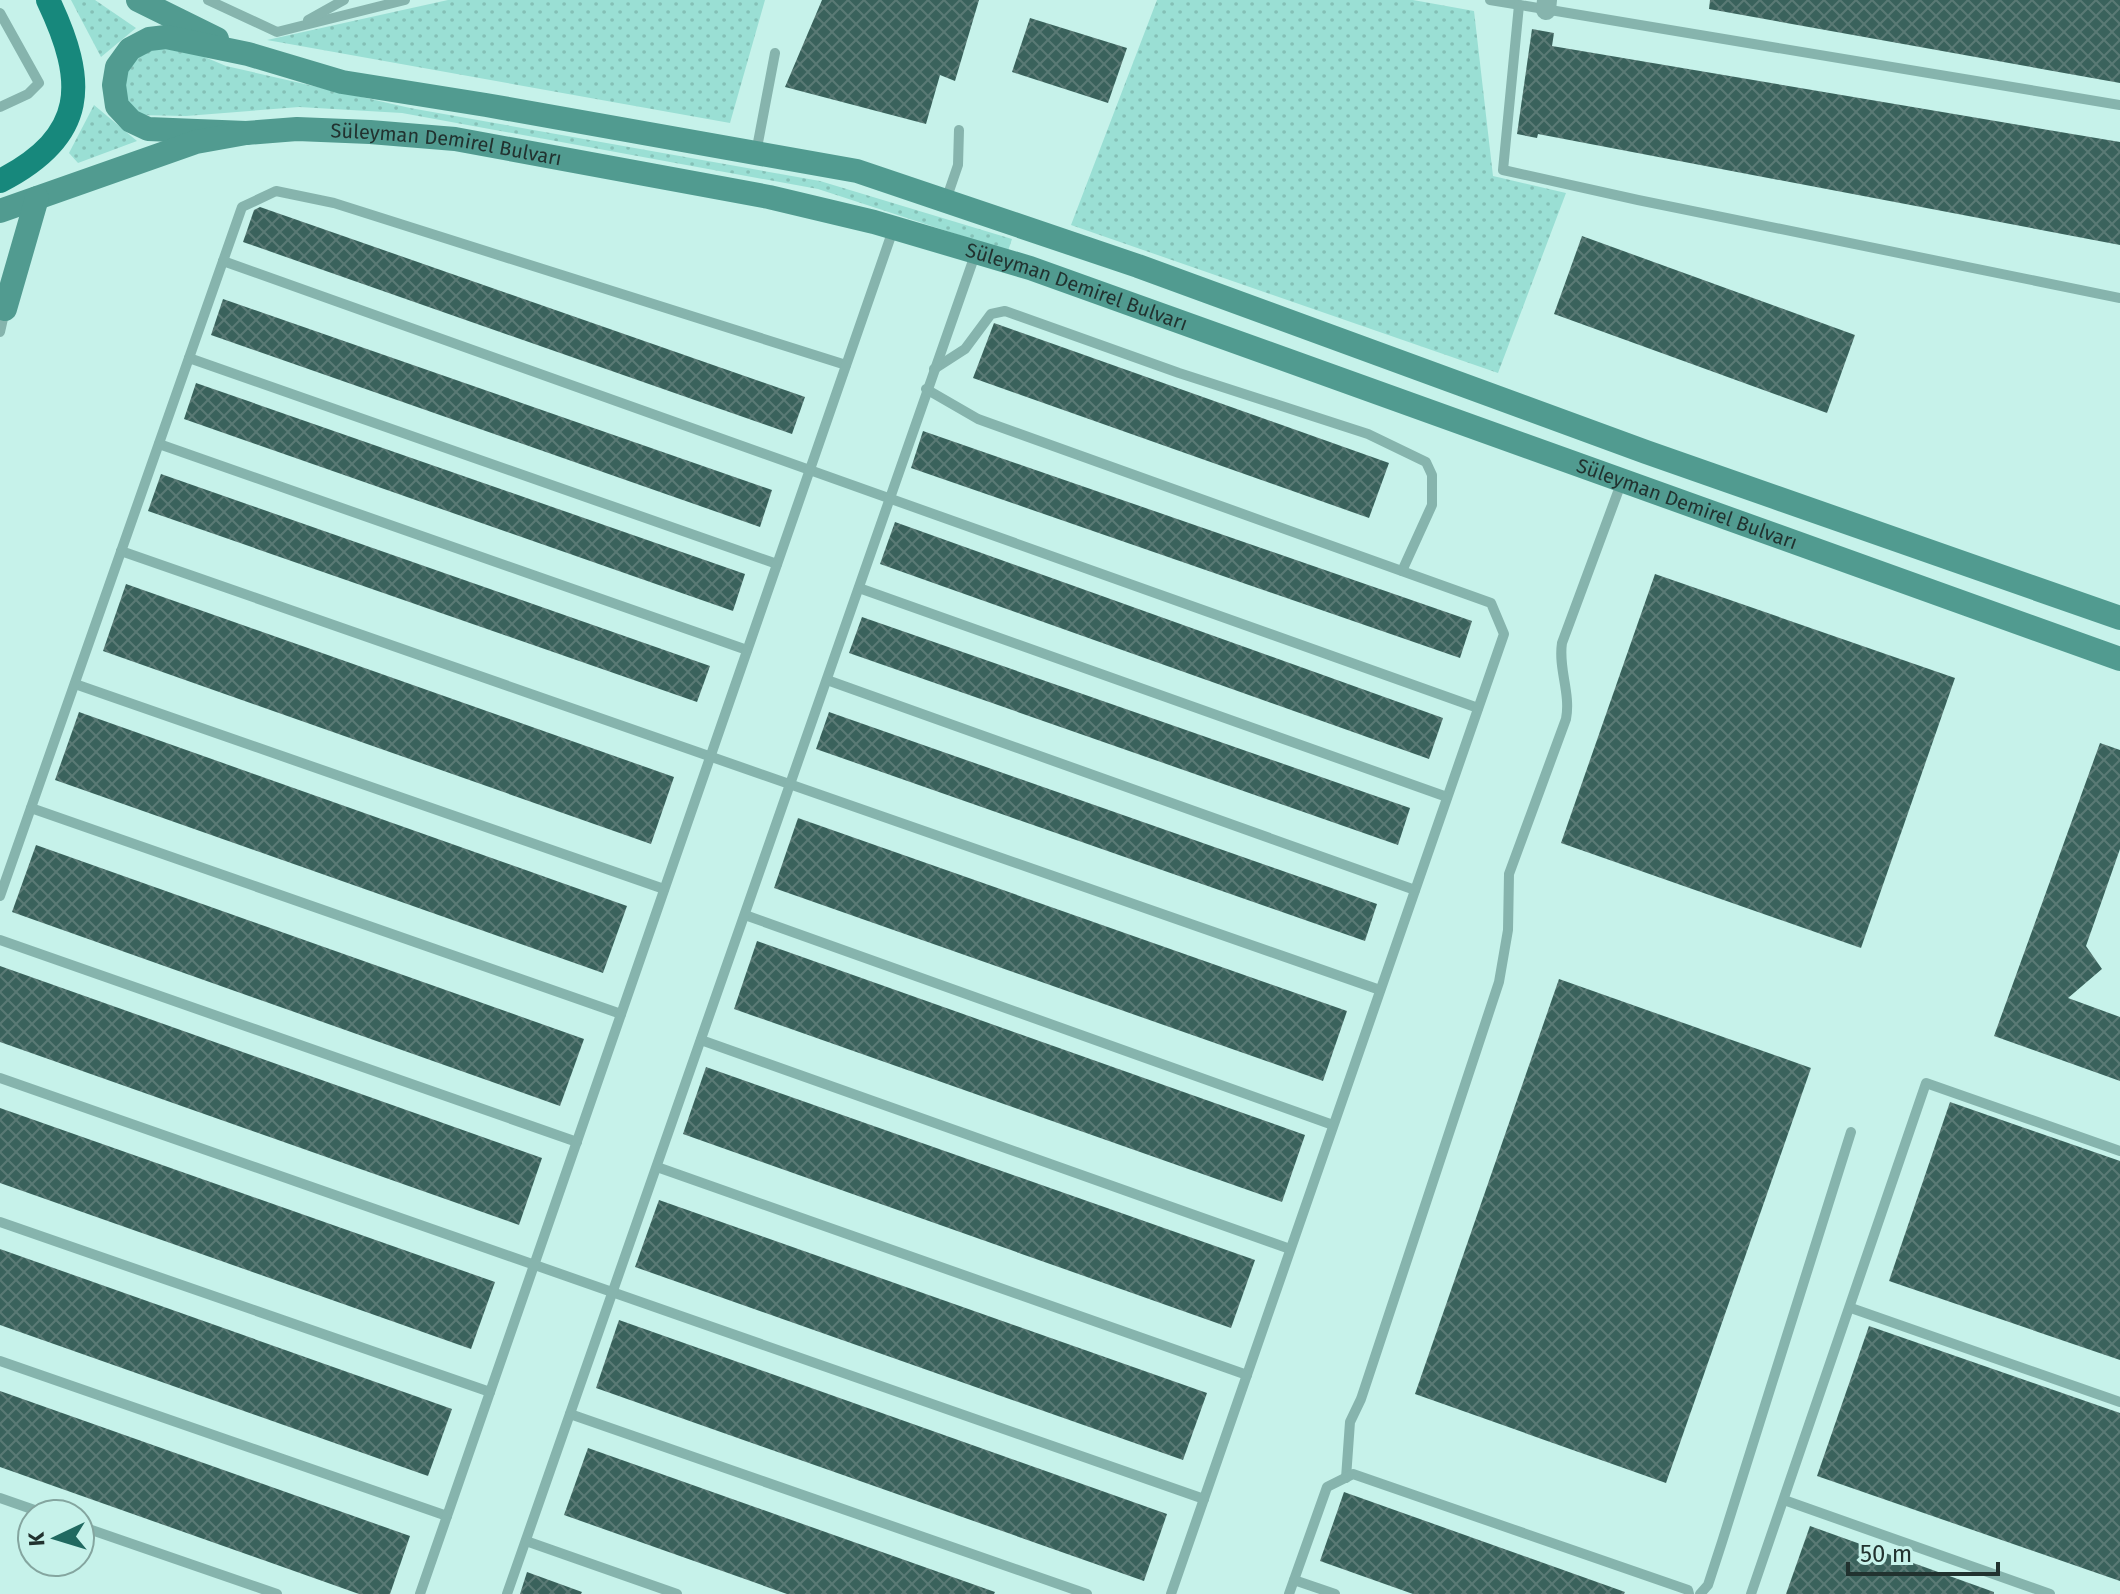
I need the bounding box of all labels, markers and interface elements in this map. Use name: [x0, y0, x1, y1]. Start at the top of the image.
street label: Süleyman Demirel Bulvarı: [330, 118, 564, 171]
street label: Süleyman Demirel Bulvarı: [963, 238, 1191, 336]
street label: Süleyman Demirel Bulvarı: [1573, 453, 1801, 554]
north arrow: [16, 1498, 96, 1578]
scale bar: [1848, 1526, 1998, 1576]
text: K: [23, 1530, 51, 1547]
text: 50 m: [1860, 1540, 1912, 1568]

